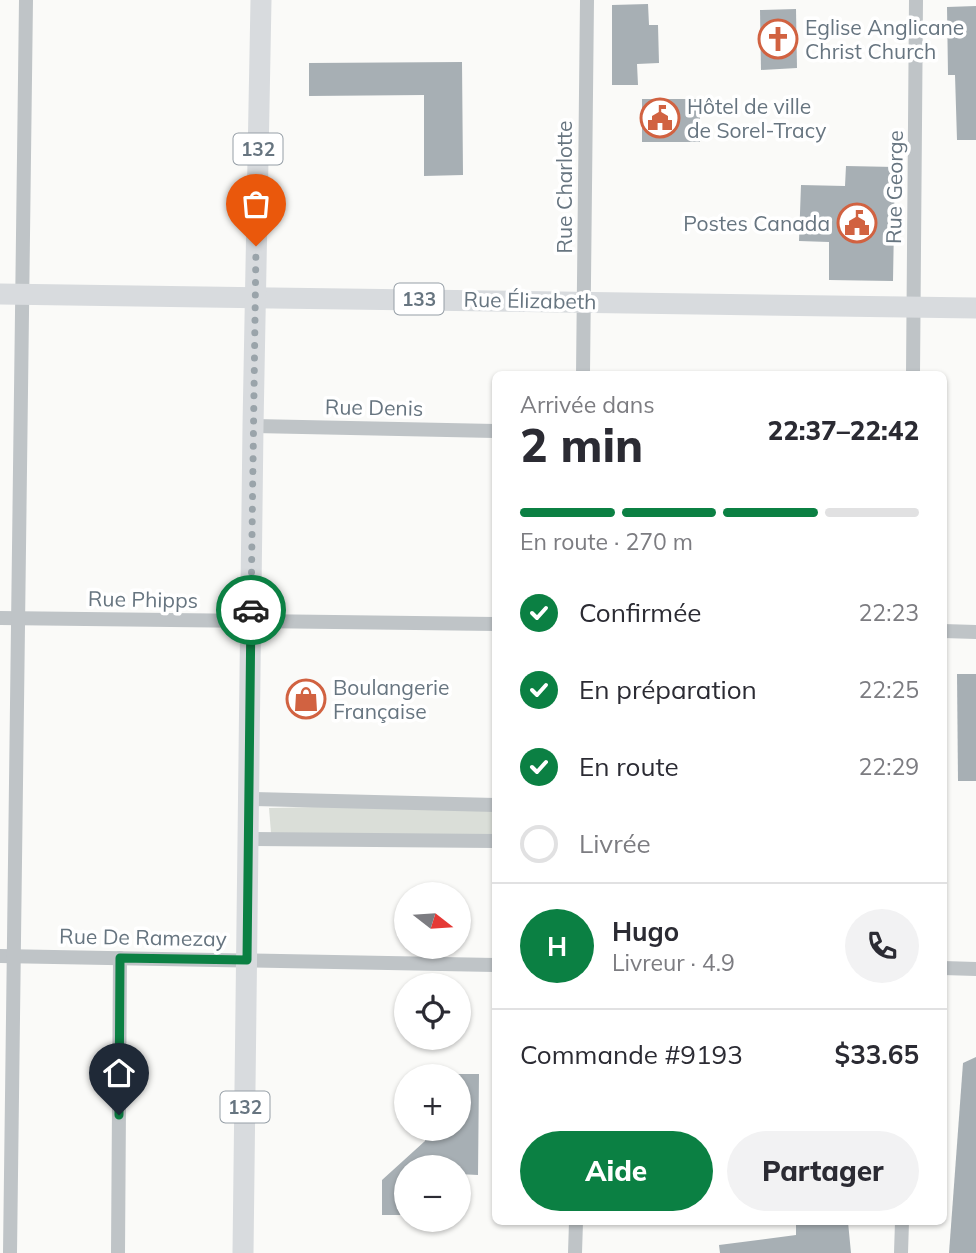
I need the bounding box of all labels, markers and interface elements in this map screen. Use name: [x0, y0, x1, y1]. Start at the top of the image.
place label: Eglise Anglicane Christ Church: [805, 14, 964, 64]
church icon: Eglise Anglicane Christ Church: [757, 18, 799, 60]
place label: Hôtel de ville de Sorel-Tracy: [687, 93, 826, 143]
public building icon: Hôtel de ville de Sorel-Tracy: [639, 97, 681, 139]
street label: Rue Charlotte: [551, 120, 577, 254]
street label: Rue George: [880, 130, 908, 244]
road number: 132: [233, 134, 282, 164]
pin: [226, 174, 286, 246]
icon: bag: [237, 185, 275, 223]
public building icon: Postes Canada: [836, 202, 878, 244]
place label: Postes Canada: [683, 210, 830, 236]
road number: 133: [394, 284, 444, 314]
street label: Rue Élizabeth: [463, 286, 597, 314]
text: Arrivée dans: [520, 390, 655, 419]
street label: Rue Denis: [325, 393, 423, 421]
text: 22:37–22:42: [768, 414, 919, 447]
text: 2 min: [520, 416, 643, 474]
text: En route · 270 m: [520, 527, 693, 556]
courier: [216, 575, 286, 645]
street label: Rue Phipps: [88, 585, 198, 613]
icon: car: [232, 591, 270, 629]
icon: check: [520, 594, 558, 632]
text: Confirmée: [579, 596, 701, 629]
text: 22:23: [859, 598, 919, 627]
icon: check: [520, 671, 558, 709]
text: En préparation: [579, 673, 757, 706]
place label: Boulangerie Française: [333, 674, 449, 724]
text: 22:25: [859, 675, 919, 704]
shop icon: Boulangerie Française: [285, 678, 327, 720]
icon: check: [520, 748, 558, 786]
text: En route: [579, 750, 679, 783]
text: 22:29: [859, 752, 919, 781]
text: Livrée: [579, 827, 651, 860]
north arrow: [394, 882, 471, 959]
map controls: [394, 882, 471, 1232]
button: phone: [845, 909, 919, 983]
text: Hugo: [612, 915, 679, 948]
street label: Rue De Ramezay: [59, 923, 227, 951]
text: H: [547, 930, 567, 963]
text: Livreur · 4.9: [612, 948, 735, 977]
button: locate: [394, 973, 471, 1050]
text: Commande #9193: [520, 1038, 743, 1071]
text: $33.65: [835, 1038, 919, 1071]
pin: [89, 1043, 149, 1115]
icon: home: [100, 1054, 138, 1092]
button: +: [394, 1064, 471, 1141]
road number: 132: [220, 1092, 270, 1122]
button: Aide: [520, 1131, 713, 1211]
button: Partager: [727, 1131, 919, 1211]
button: −: [394, 1155, 471, 1232]

